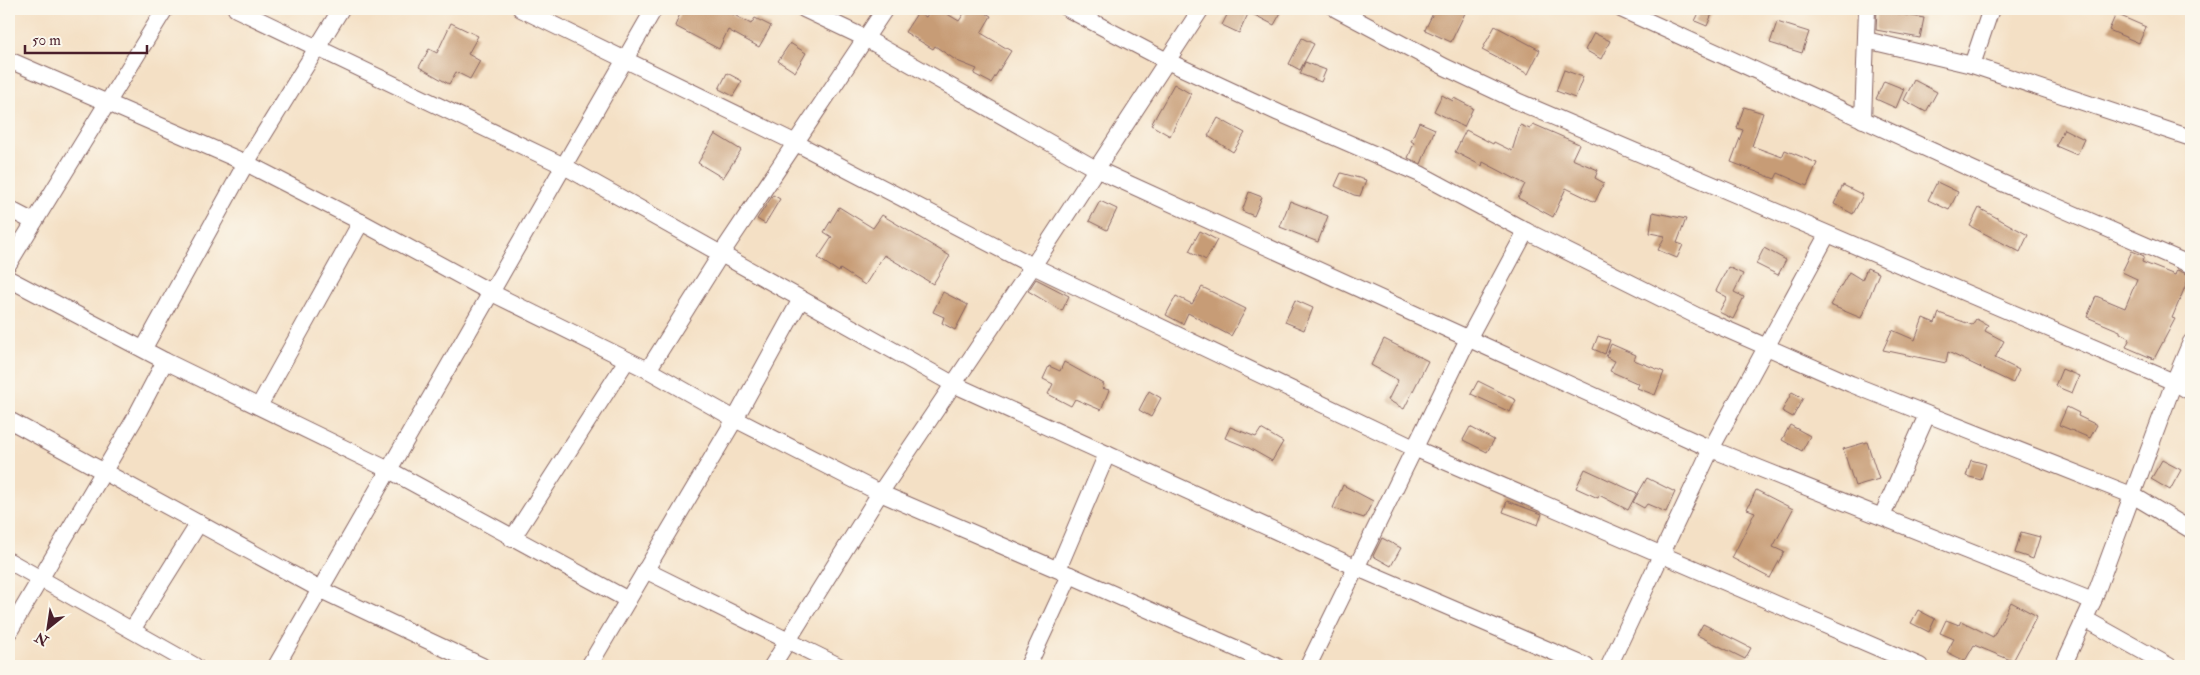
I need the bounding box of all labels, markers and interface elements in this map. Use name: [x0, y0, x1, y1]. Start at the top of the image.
scale bar: [25, 22, 148, 54]
text: 50 m: [32, 31, 61, 50]
north arrow: [22, 602, 72, 652]
text: N: [32, 628, 52, 650]

